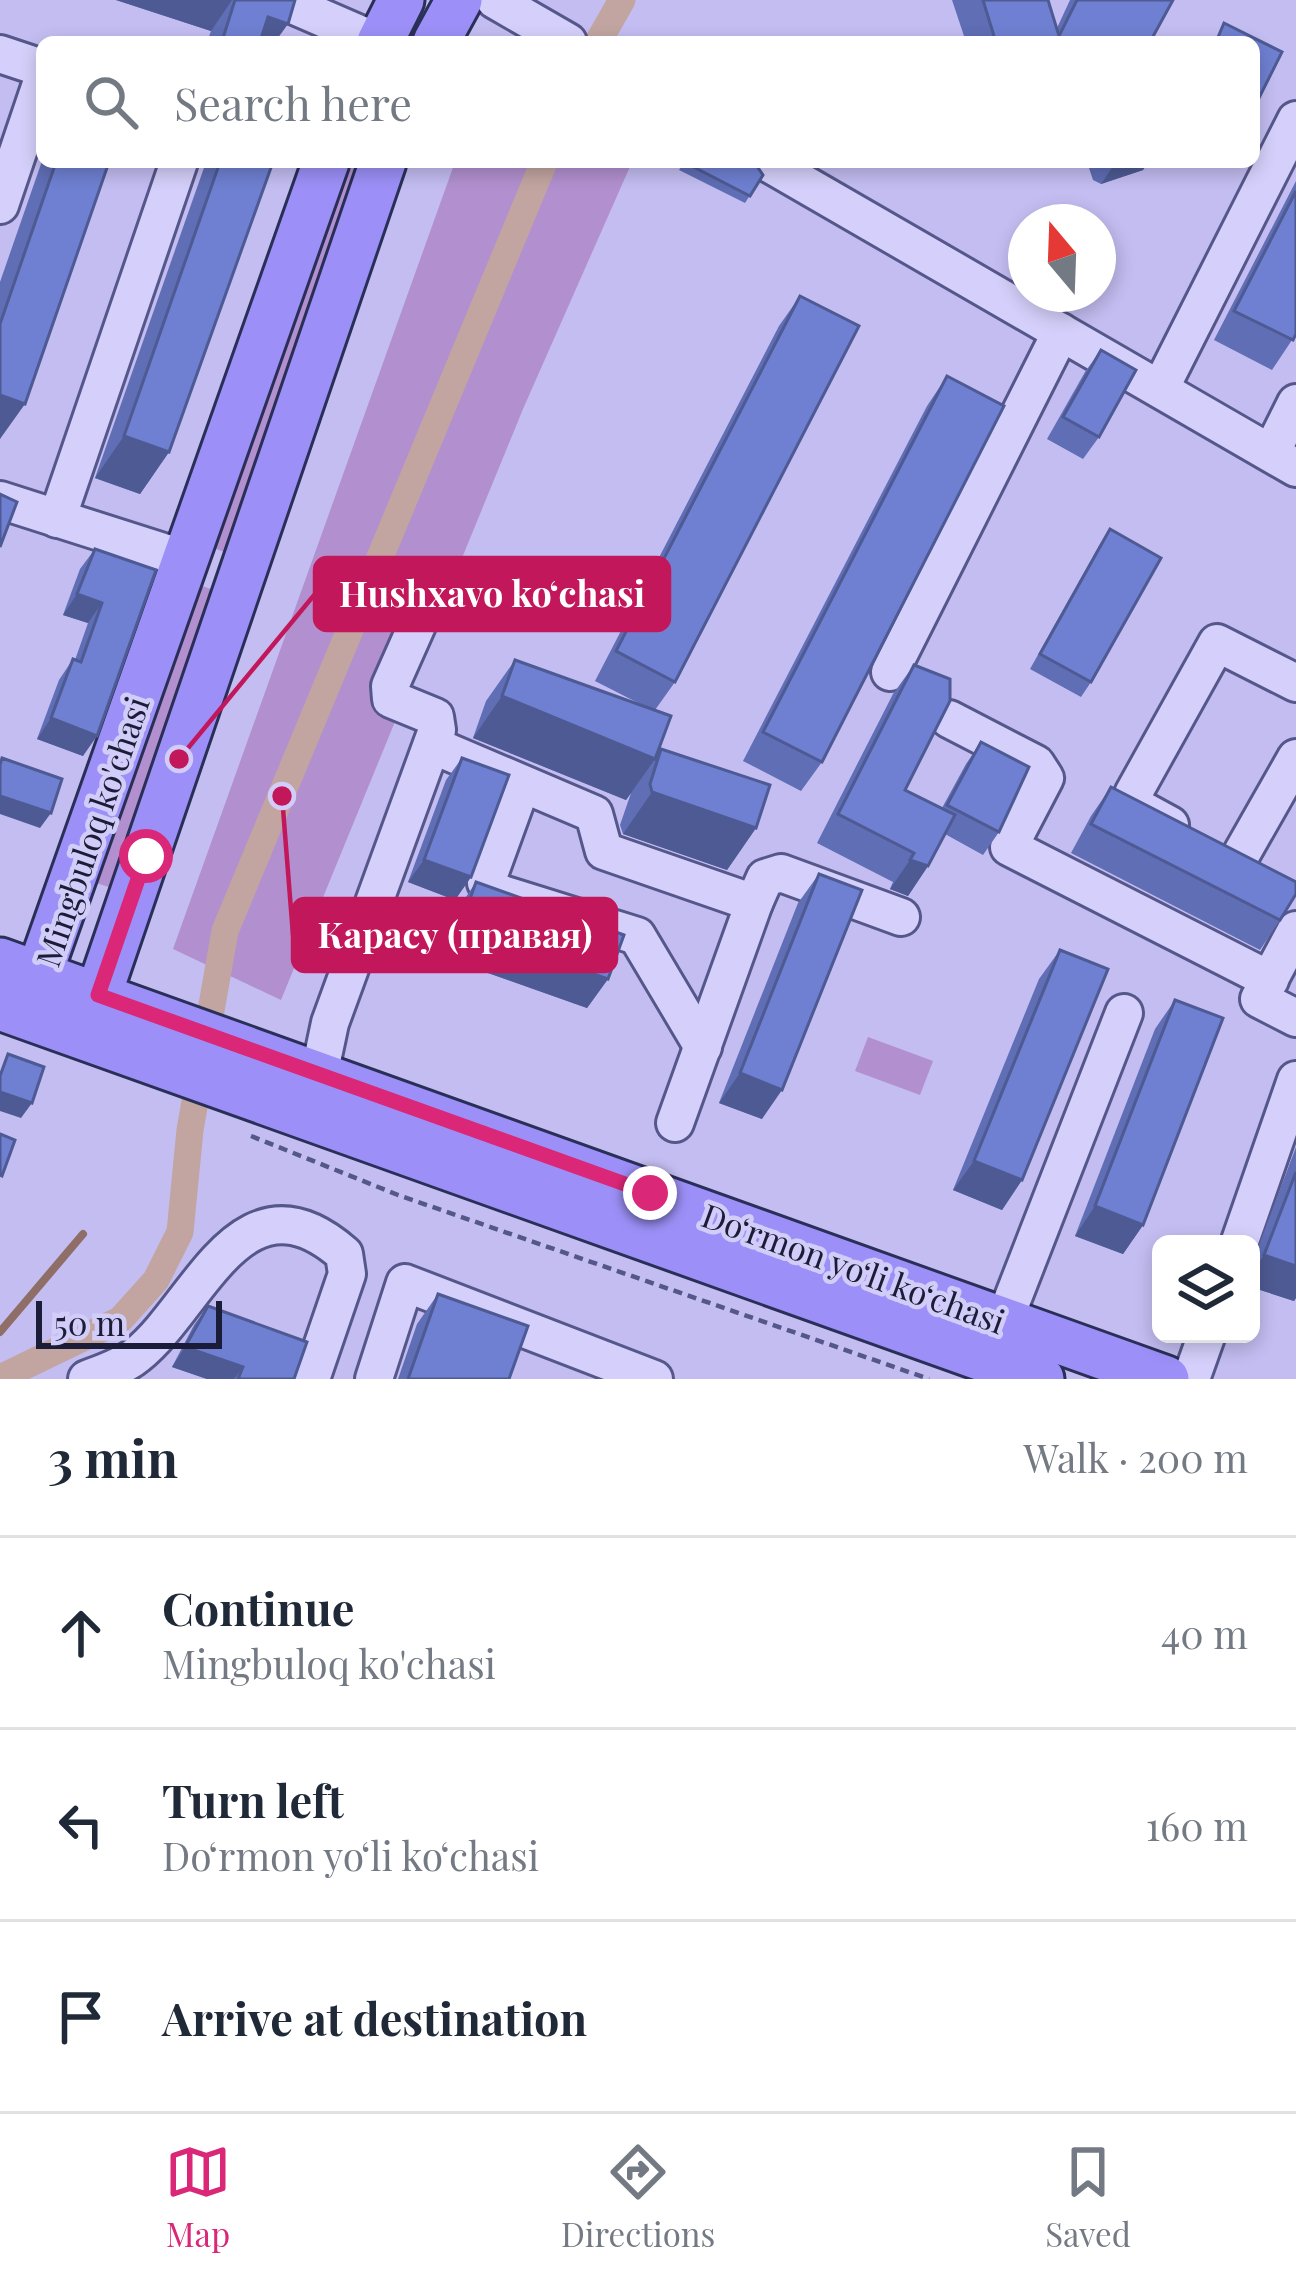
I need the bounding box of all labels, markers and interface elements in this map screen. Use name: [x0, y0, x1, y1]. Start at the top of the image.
search box: [36, 36, 1260, 168]
icon: search: [78, 69, 144, 135]
text: Search here: [174, 72, 412, 132]
north arrow: [1008, 204, 1116, 312]
callout: Hushxavo koʻchasi: [315, 558, 669, 630]
text: Hushxavo koʻchasi: [339, 568, 645, 616]
street label: Mingbuloq ko'chasi: [24, 690, 158, 972]
route start: [119, 829, 173, 883]
callout: Карасу (правая): [293, 899, 616, 971]
text: Карасу (правая): [318, 909, 592, 957]
route end: [623, 1166, 677, 1220]
street label: Do‘rmon yo‘li ko‘chasi: [697, 1192, 1011, 1342]
map controls: [1152, 1235, 1260, 1343]
button: layers: [1152, 1235, 1260, 1343]
scale bar: [36, 1295, 222, 1348]
text: 50 m: [54, 1300, 125, 1344]
text: 3 min: [48, 1423, 178, 1491]
text: Walk · 200 m: [1024, 1431, 1248, 1483]
text: Continue: [162, 1577, 354, 1637]
icon: ahead: [48, 1600, 114, 1666]
text: 40 m: [1161, 1607, 1248, 1659]
text: Mingbuloq ko'chasi: [162, 1637, 496, 1689]
text: Turn left: [162, 1769, 344, 1829]
icon: left: [48, 1792, 114, 1858]
text: 160 m: [1146, 1799, 1248, 1851]
text: Do‘rmon yo‘li ko‘chasi: [162, 1829, 539, 1881]
icon: arrive: [48, 1984, 114, 2050]
text: Arrive at destination: [162, 1987, 587, 2047]
tab: Map: [165, 2139, 231, 2255]
tab: Directions: [561, 2139, 715, 2255]
tab: Saved: [1045, 2139, 1131, 2255]

